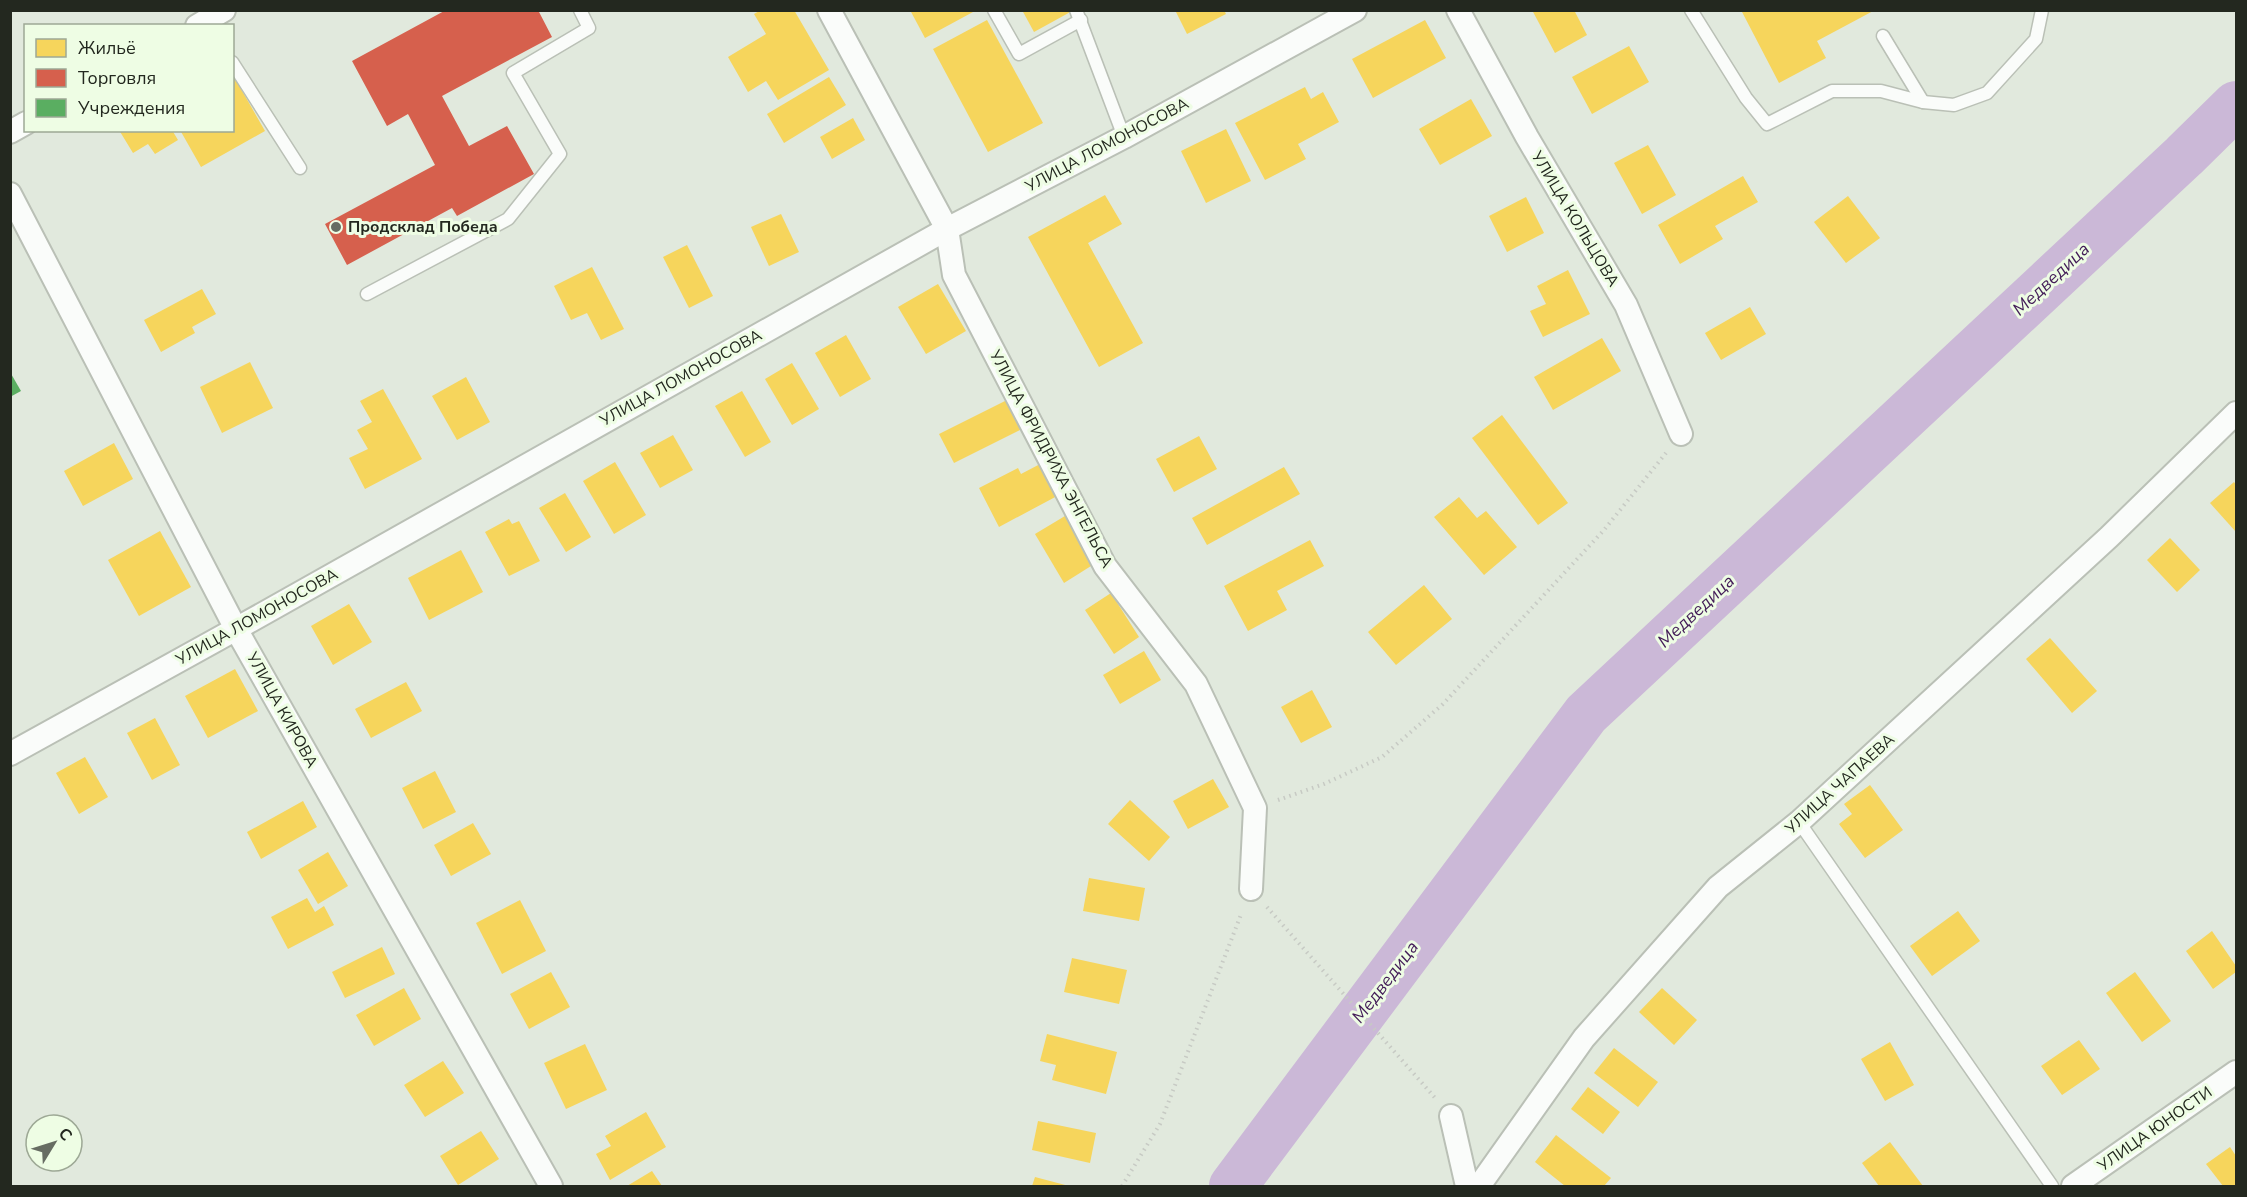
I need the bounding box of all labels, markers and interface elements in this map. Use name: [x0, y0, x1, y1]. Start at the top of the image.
legend: [24, 24, 234, 132]
text: Жильё: [78, 36, 136, 60]
text: Торговля: [78, 66, 156, 90]
street label: УЛИЦА ЛОМОНОСОВА: [1021, 92, 1193, 198]
text: Учреждения: [77, 96, 185, 120]
street label: УЛИЦА КОЛЬЦОВА: [1525, 146, 1624, 291]
place label: Продсклад Победа: [348, 216, 498, 238]
marker: Продсклад Победа: [329, 220, 343, 234]
water label: Медведица: [2007, 237, 2095, 321]
street label: УЛИЦА ЛОМОНОСОВА: [595, 324, 766, 432]
street label: УЛИЦА ФРИДРИХА ЭНГЕЛЬСА: [984, 345, 1118, 572]
street label: УЛИЦА ЛОМОНОСОВА: [171, 563, 342, 671]
water label: Медведица: [1652, 569, 1740, 653]
street label: УЛИЦА КИРОВА: [241, 647, 323, 772]
street label: УЛИЦА ЧАПАЕВА: [1780, 729, 1900, 840]
water label: Медведица: [1346, 936, 1424, 1028]
street label: УЛИЦА ЮНОСТИ: [2093, 1081, 2217, 1177]
north arrow: [24, 1113, 84, 1173]
text: С: [53, 1123, 77, 1146]

